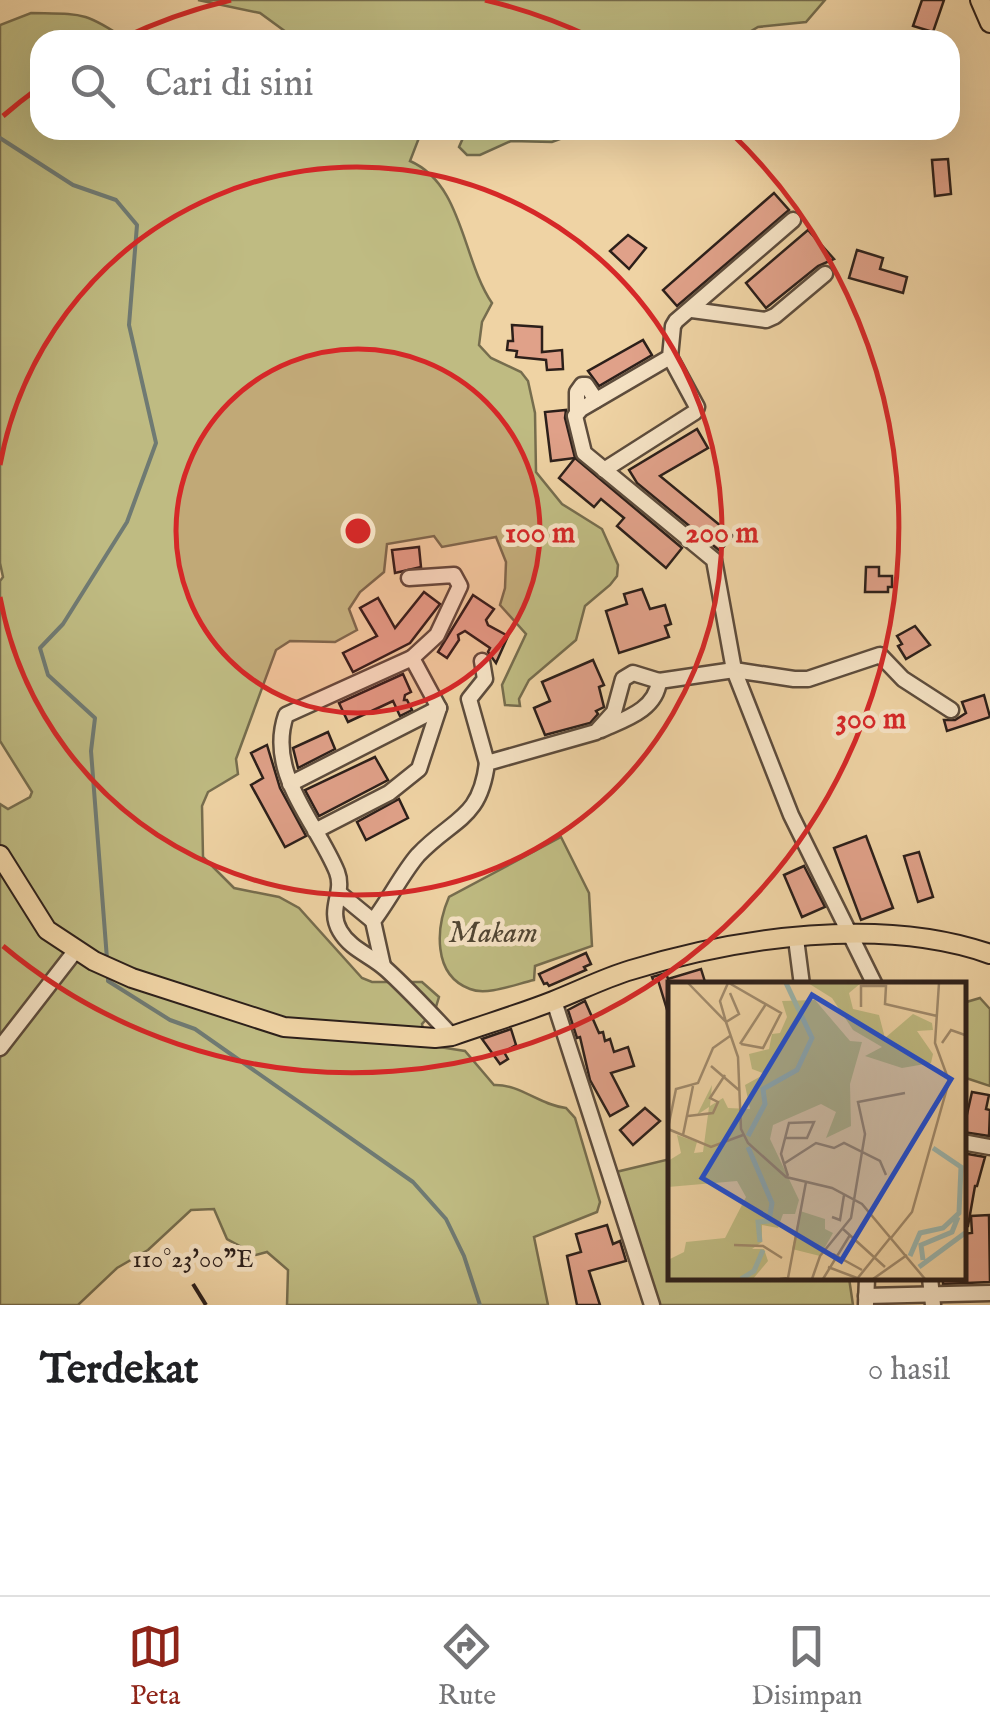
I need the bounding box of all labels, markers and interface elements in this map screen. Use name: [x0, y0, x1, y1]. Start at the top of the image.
search box: [30, 30, 960, 140]
icon: search: [65, 58, 120, 113]
text: Cari di sini: [145, 61, 314, 109]
centre of rings: [340, 513, 376, 549]
text: 100 m: [505, 515, 575, 553]
text: 200 m: [685, 515, 759, 553]
text: 300 m: [836, 701, 906, 739]
park label: Makam: [448, 915, 538, 953]
inset map: [668, 982, 965, 1280]
text: 110°23'00"E: [133, 1244, 253, 1276]
text: Terdekat: [40, 1344, 198, 1397]
text: 0 hasil: [868, 1350, 950, 1391]
tab: Peta: [128, 1619, 183, 1714]
tab: Rute: [438, 1619, 496, 1714]
tab: Disimpan: [751, 1619, 862, 1714]

